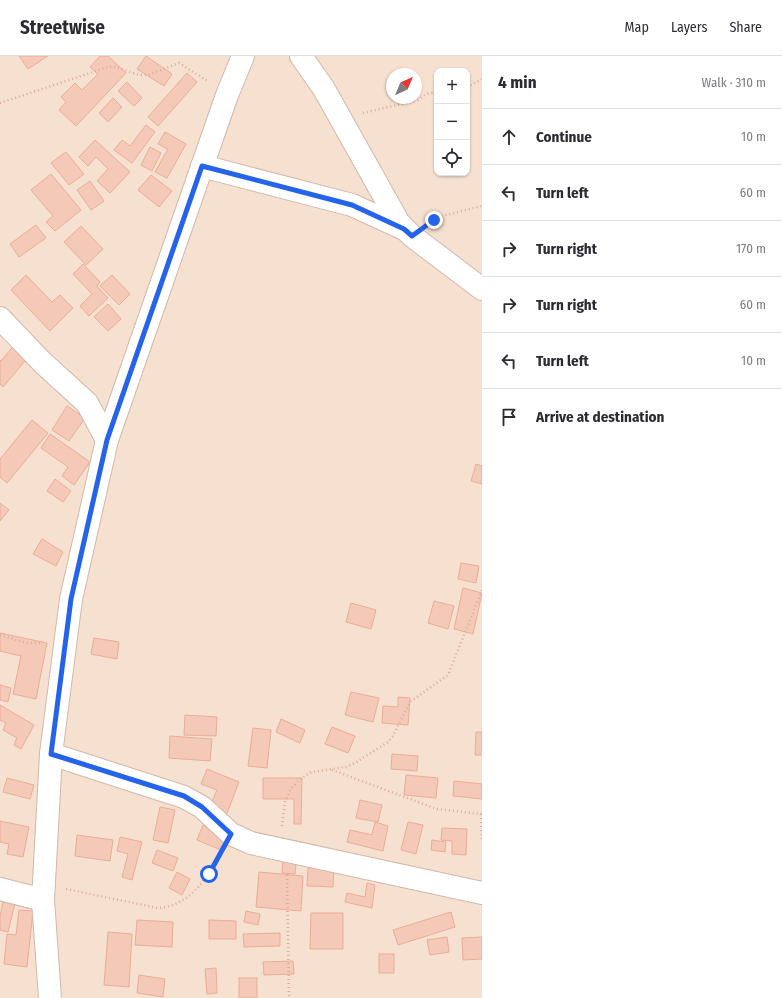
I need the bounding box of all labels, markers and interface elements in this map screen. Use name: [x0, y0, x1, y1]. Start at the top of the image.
text: Streetwise: [20, 16, 105, 39]
text: Map: [625, 19, 649, 36]
text: Layers: [671, 19, 707, 36]
text: Share: [729, 19, 762, 36]
north arrow: [386, 68, 422, 104]
map controls: [434, 68, 470, 176]
button: +: [434, 68, 470, 104]
text: 4 min: [498, 72, 537, 93]
text: Walk · 310 m: [702, 75, 766, 90]
button: −: [434, 104, 470, 140]
icon: ahead: [498, 126, 520, 148]
text: Continue: [536, 128, 592, 146]
text: 10 m: [741, 129, 766, 144]
button: locate: [434, 140, 470, 176]
icon: left: [498, 182, 520, 204]
text: Turn left: [536, 184, 589, 202]
text: 60 m: [740, 185, 766, 200]
route end: [425, 211, 443, 229]
icon: right: [498, 238, 520, 260]
text: Turn right: [536, 240, 597, 258]
text: 170 m: [736, 241, 766, 256]
icon: right: [498, 294, 520, 316]
text: Turn right: [536, 296, 597, 314]
text: 60 m: [740, 297, 766, 312]
icon: left: [498, 350, 520, 372]
text: Turn left: [536, 352, 589, 370]
text: 10 m: [741, 353, 766, 368]
icon: arrive: [498, 406, 520, 428]
text: Arrive at destination: [536, 408, 664, 426]
route start: [200, 865, 218, 883]

